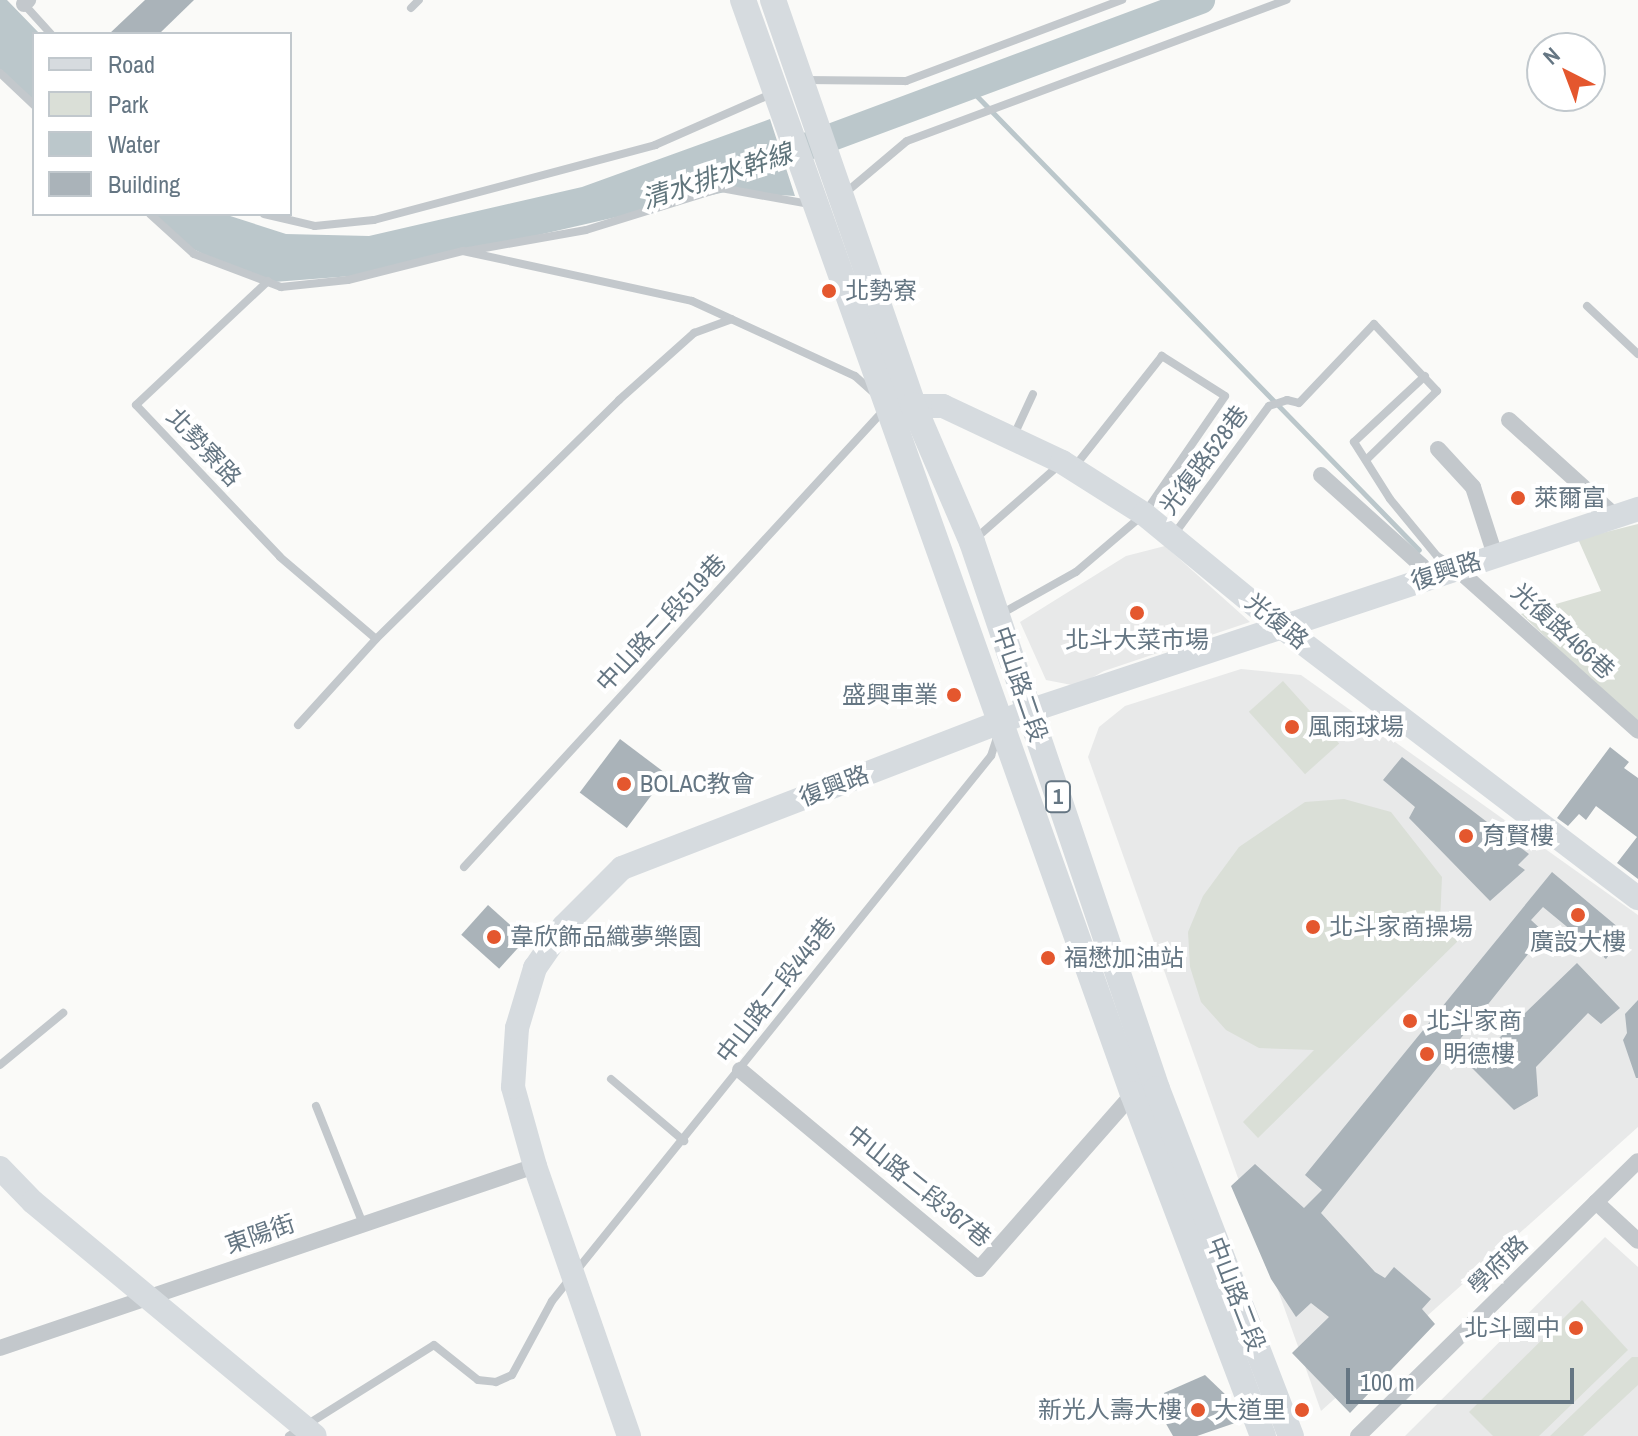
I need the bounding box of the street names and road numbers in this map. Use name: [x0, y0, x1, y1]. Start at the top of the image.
street label: 光復路528巷: [1154, 400, 1254, 520]
street label: 北勢寮路: [161, 402, 247, 492]
street label: 復興路: [1407, 546, 1485, 596]
street label: 中山路二段519巷: [590, 549, 732, 697]
street label: 光復路466巷: [1505, 577, 1621, 685]
street label: 光復路: [1240, 587, 1314, 655]
street label: 中山路二段: [987, 623, 1053, 745]
street label: 復興路: [795, 760, 873, 812]
road number: 1: [1044, 779, 1072, 815]
street label: 中山路二段445巷: [710, 911, 842, 1069]
street label: 中山路二段367巷: [841, 1119, 997, 1253]
street label: 東陽街: [221, 1209, 299, 1259]
street label: 學府路: [1462, 1229, 1534, 1301]
street label: 中山路二段: [1201, 1233, 1271, 1355]

